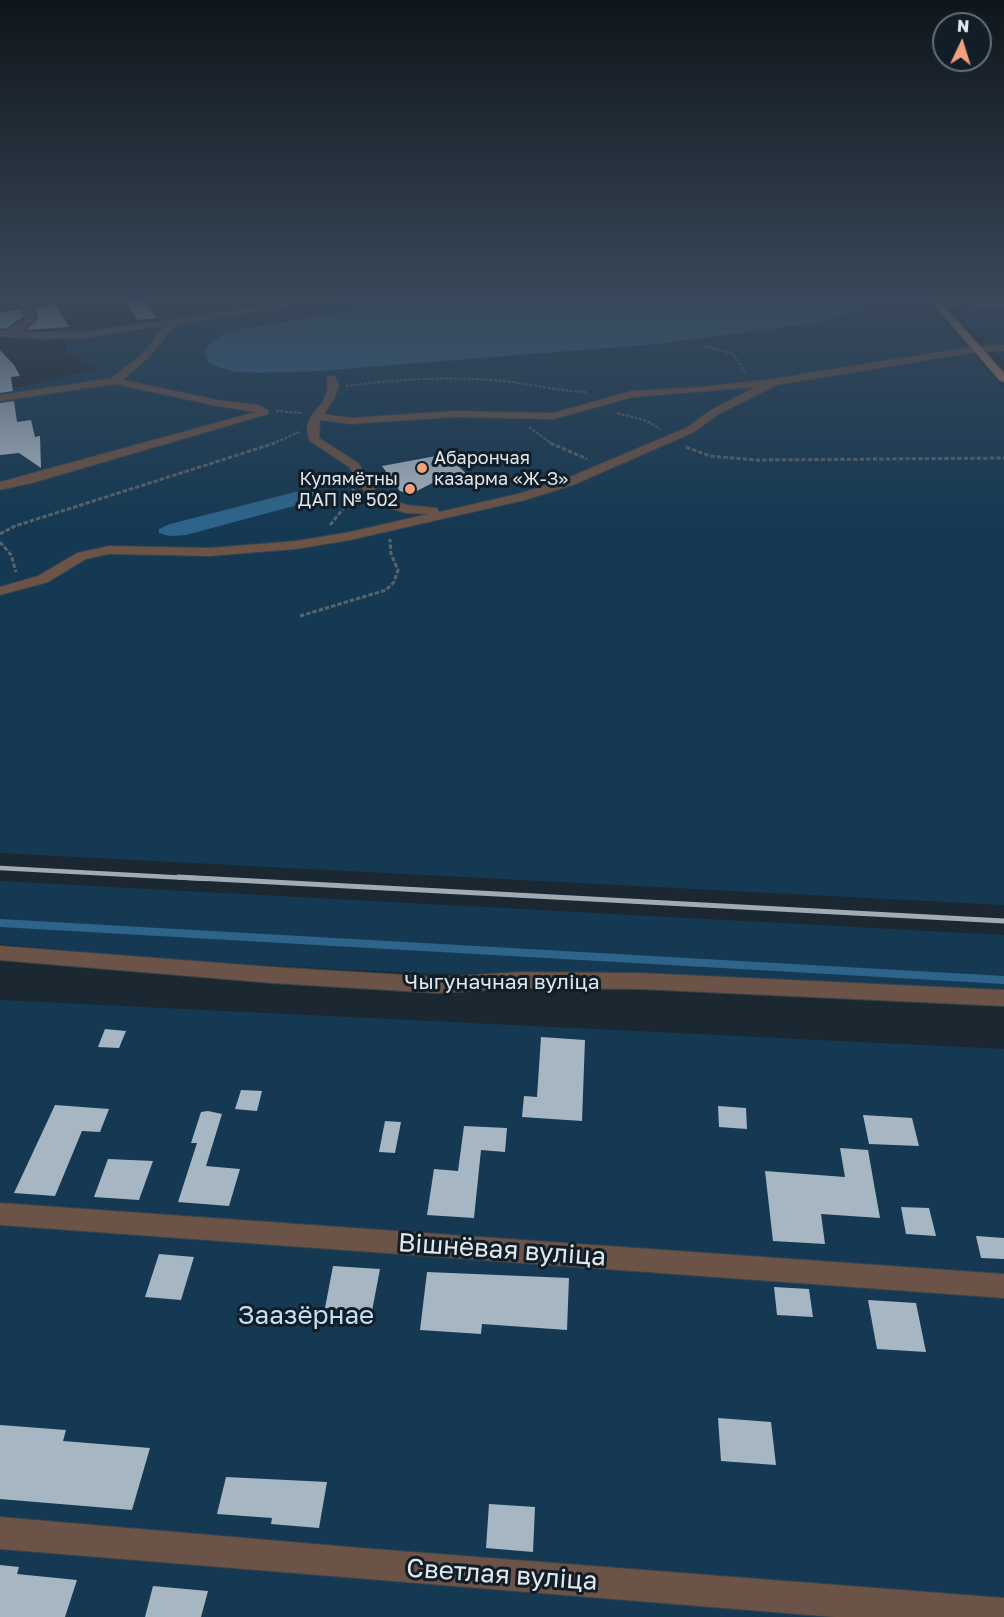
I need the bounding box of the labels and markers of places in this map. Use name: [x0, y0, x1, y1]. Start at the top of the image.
place label: Абарончая казарма «Ж-З»: [434, 447, 568, 490]
marker: Абарончая казарма «Ж-З»: [415, 461, 429, 475]
place label: Кулямётны ДАП № 502: [298, 468, 398, 510]
marker: Кулямётны ДАП № 502: [403, 482, 417, 496]

